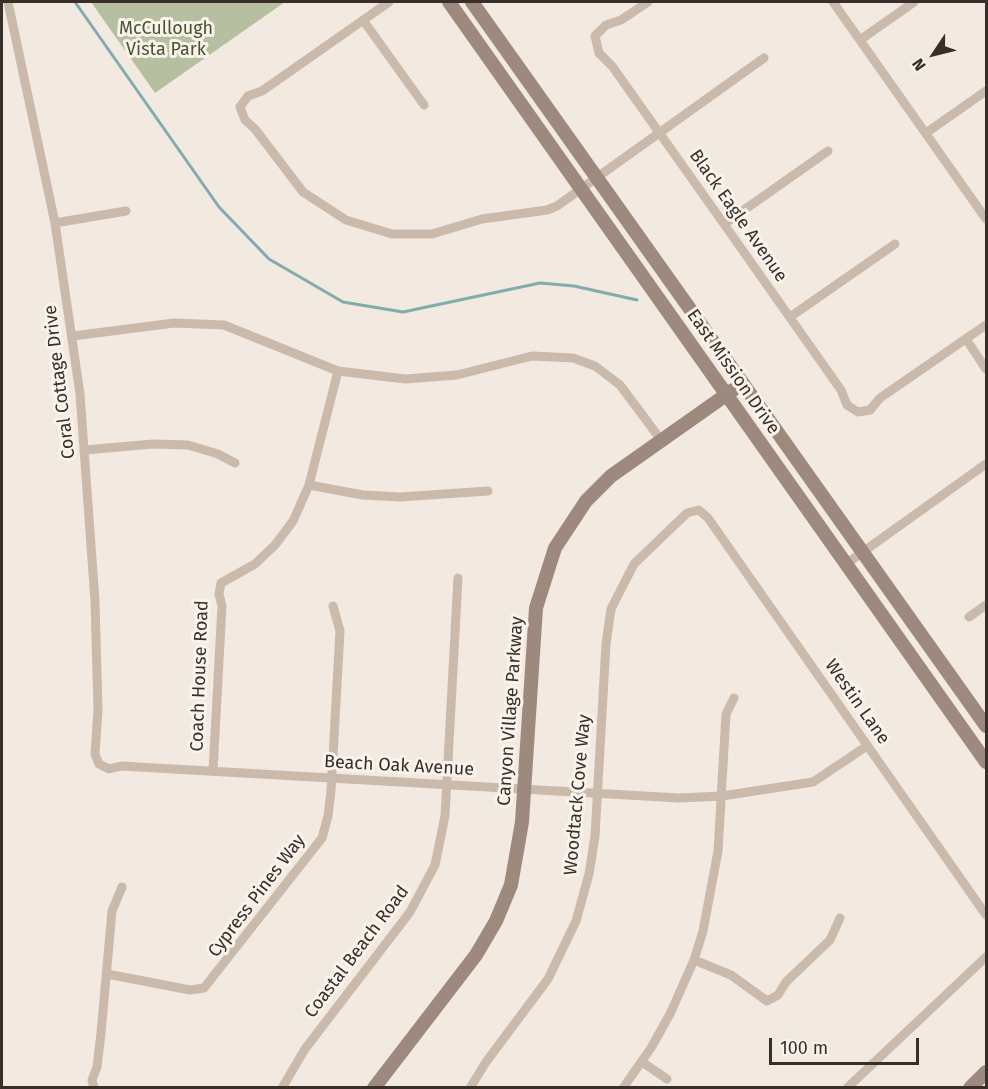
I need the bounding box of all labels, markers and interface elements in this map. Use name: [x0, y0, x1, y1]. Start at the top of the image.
park label: McCullough Vista Park: [119, 18, 213, 60]
north arrow: [904, 24, 964, 84]
text: N: [908, 55, 930, 74]
street label: Black Eagle Avenue: [684, 146, 792, 286]
street label: Coral Cottage Drive: [40, 304, 80, 460]
street label: East Mission Drive: [682, 305, 784, 439]
street label: Coach House Road: [187, 600, 213, 752]
street label: Canyon Village Parkway: [494, 615, 528, 807]
street label: Westin Lane: [820, 655, 894, 749]
street label: Woodtack Cove Way: [560, 714, 596, 876]
street label: Beach Oak Avenue: [323, 751, 475, 781]
street label: Cypress Pines Way: [204, 830, 310, 962]
street label: Coastal Beach Road: [300, 882, 414, 1022]
scale bar: [772, 1026, 922, 1064]
text: 100 m: [780, 1037, 828, 1059]

